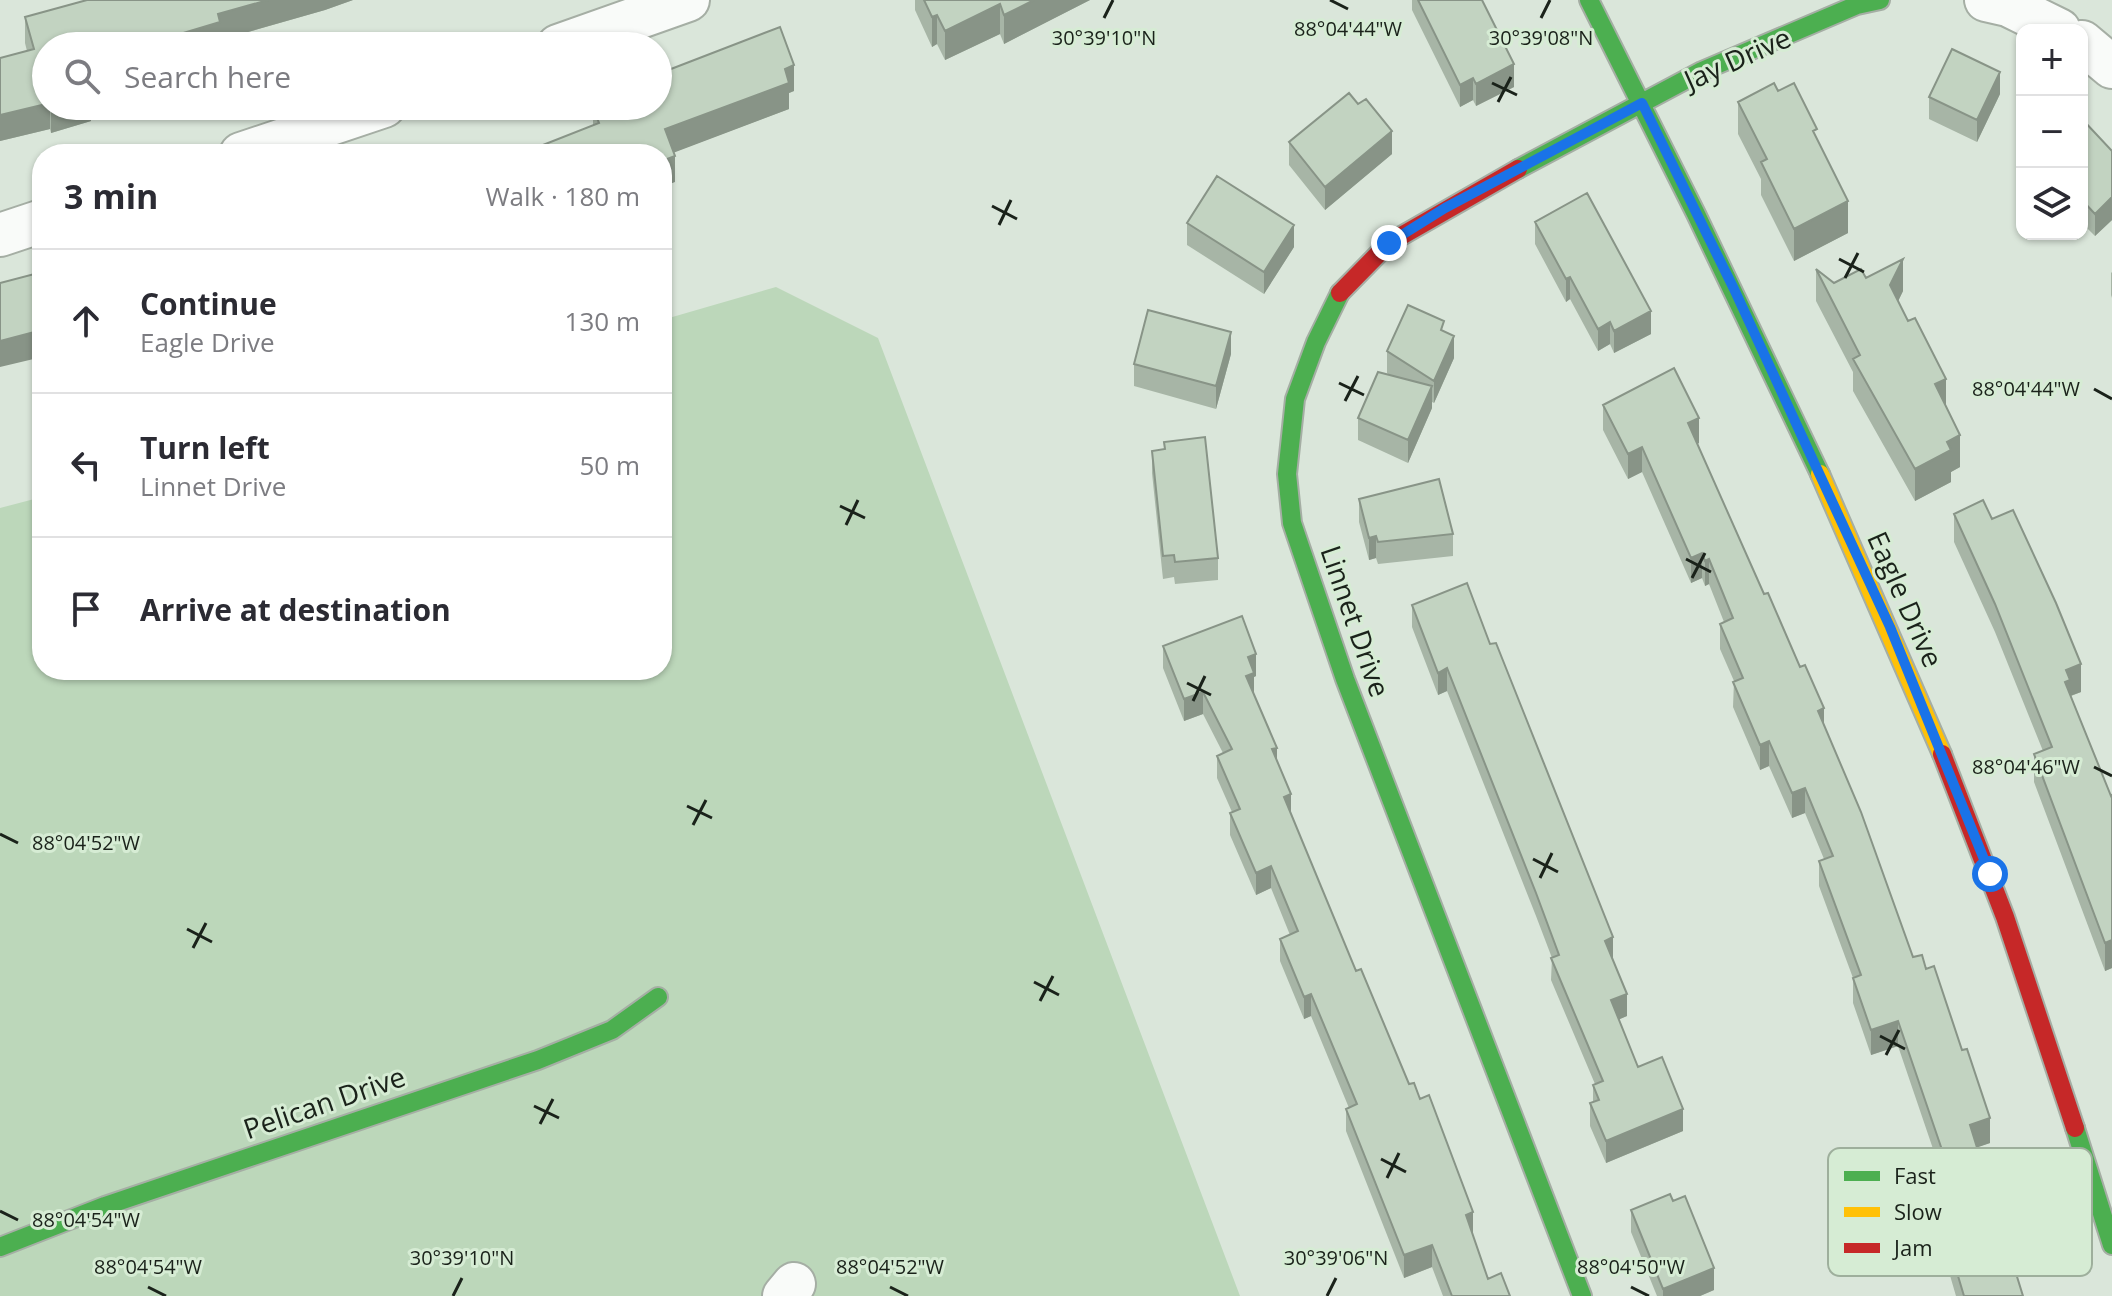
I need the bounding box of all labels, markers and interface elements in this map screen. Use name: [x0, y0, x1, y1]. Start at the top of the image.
text: 88°04'44"W: [1294, 15, 1403, 42]
street label: Jay Drive: [1675, 18, 1796, 100]
text: 30°39'10"N: [1052, 24, 1156, 51]
text: 30°39'08"N: [1489, 24, 1593, 51]
map controls: [2016, 24, 2088, 240]
button: +: [2016, 24, 2088, 96]
search box: [32, 32, 672, 120]
icon: search: [60, 54, 104, 98]
text: Search here: [124, 56, 291, 97]
button: −: [2016, 96, 2088, 168]
button: layers: [2016, 168, 2088, 240]
text: 3 min: [64, 173, 158, 219]
text: Walk · 180 m: [486, 178, 640, 214]
route end: [1371, 225, 1407, 261]
text: Continue: [140, 283, 277, 324]
icon: ahead: [64, 299, 108, 343]
text: 130 m: [565, 303, 640, 339]
text: Eagle Drive: [140, 324, 275, 360]
text: 88°04'44"W: [1972, 375, 2081, 402]
text: Turn left: [140, 427, 270, 468]
icon: left: [64, 443, 108, 487]
text: 50 m: [579, 447, 640, 483]
text: Linnet Drive: [140, 468, 286, 504]
street label: Eagle Drive: [1859, 525, 1953, 673]
street label: Linnet Drive: [1312, 540, 1400, 702]
icon: arrive: [64, 587, 108, 631]
text: Arrive at destination: [140, 589, 451, 630]
text: 88°04'46"W: [1972, 753, 2081, 780]
text: 88°04'52"W: [32, 829, 141, 856]
route start: [1972, 856, 2008, 892]
street label: Pelican Drive: [238, 1057, 410, 1147]
legend: [1828, 1148, 2092, 1276]
text: Fast: [1894, 1160, 1936, 1190]
text: Slow: [1894, 1196, 1942, 1226]
text: 88°04'54"W: [32, 1206, 141, 1233]
text: Jam: [1892, 1232, 1933, 1262]
text: 30°39'10"N: [410, 1244, 514, 1271]
text: 30°39'06"N: [1284, 1244, 1388, 1271]
text: 88°04'54"W: [94, 1253, 203, 1280]
text: 88°04'52"W: [836, 1253, 945, 1280]
text: 88°04'50"W: [1577, 1253, 1686, 1280]

